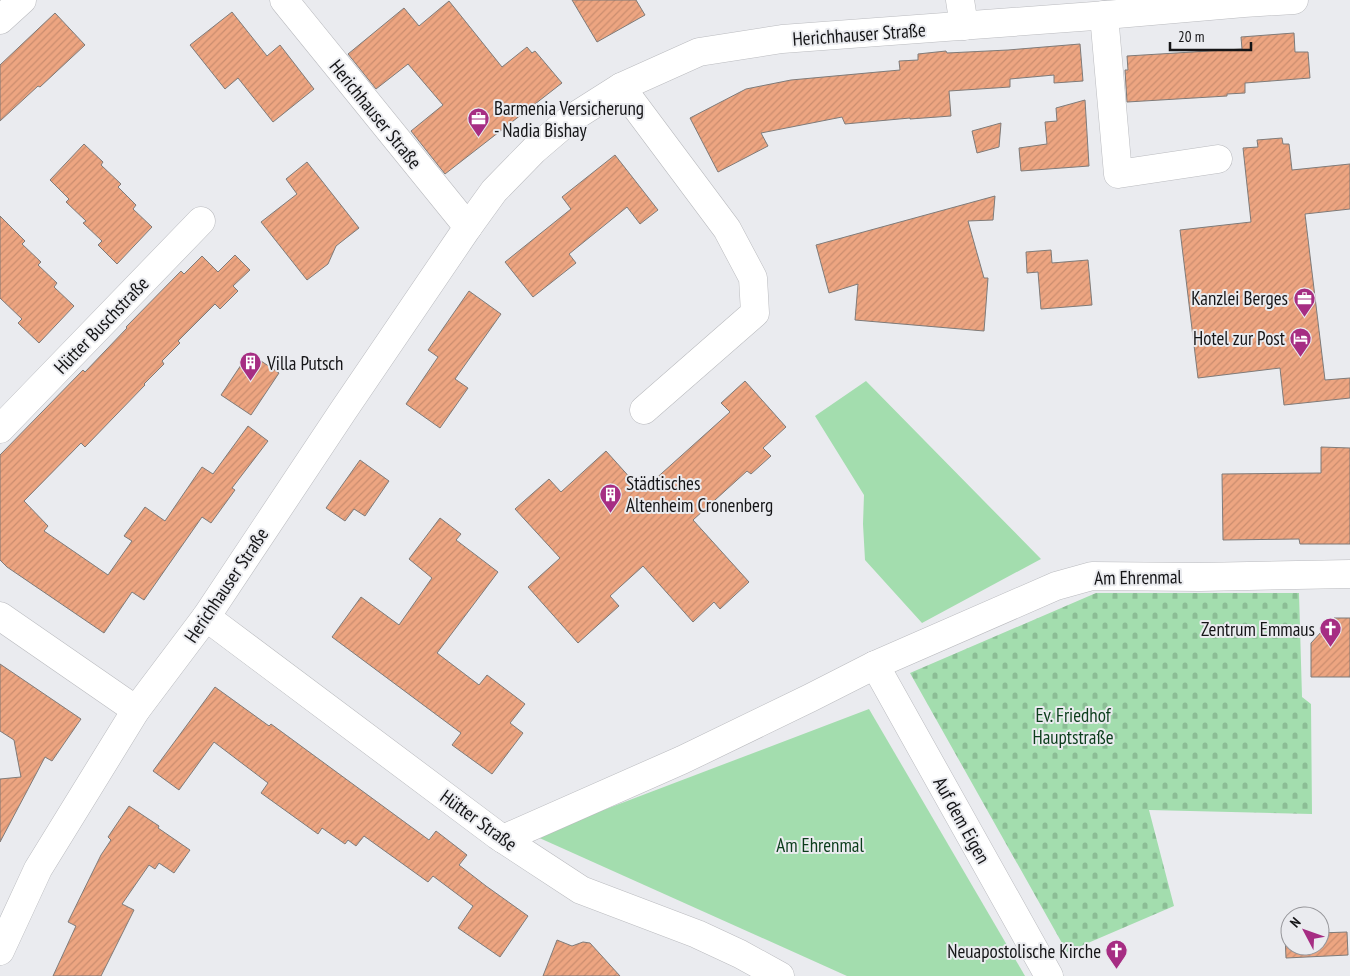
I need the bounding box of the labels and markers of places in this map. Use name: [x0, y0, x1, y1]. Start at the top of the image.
place label: Barmenia Versicherung - Nadia Bishay: [494, 96, 644, 142]
office icon: Barmenia Versicherung - Nadia Bishay: [466, 107, 490, 138]
place label: Kanzlei Berges: [1191, 286, 1288, 310]
office icon: Kanzlei Berges: [1292, 286, 1316, 317]
place label: Hotel zur Post: [1193, 326, 1286, 350]
hotel icon: Hotel zur Post: [1289, 326, 1313, 357]
building icon: Villa Putsch: [239, 351, 263, 382]
place label: Villa Putsch: [266, 351, 343, 375]
place label: Städtisches Altenheim Cronenberg: [626, 471, 773, 517]
building icon: Städtisches Altenheim Cronenberg: [598, 482, 622, 513]
place label: Zentrum Emmaus: [1201, 617, 1315, 641]
church icon: Zentrum Emmaus: [1319, 617, 1343, 648]
place label: Neuapostolische Kirche: [947, 939, 1101, 963]
church icon: Neuapostolische Kirche: [1105, 939, 1129, 970]

